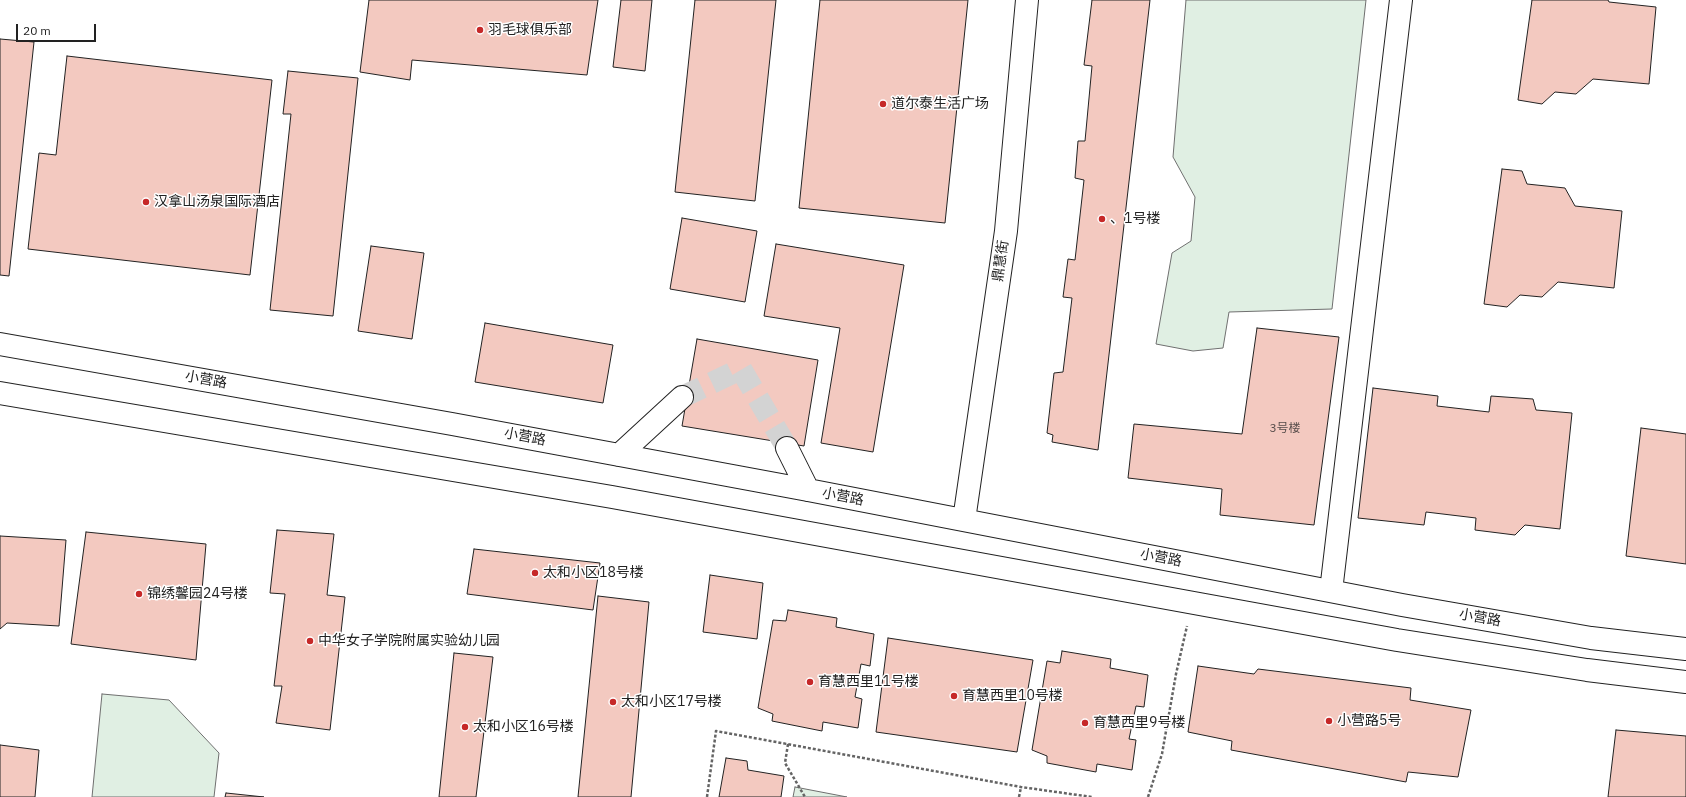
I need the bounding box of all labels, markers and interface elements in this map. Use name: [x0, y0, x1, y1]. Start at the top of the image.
scale bar: [18, 16, 98, 42]
place label: 羽毛球俱乐部: [488, 22, 572, 38]
text: 20 m: [23, 23, 51, 38]
marker: 羽毛球俱乐部: [475, 25, 485, 35]
place label: 道尔泰生活广场: [891, 96, 989, 112]
marker: 道尔泰生活广场: [878, 99, 888, 109]
place label: 汉拿山汤泉国际酒店: [154, 194, 280, 210]
marker: 汉拿山汤泉国际酒店: [141, 197, 151, 207]
place label: 、1号楼: [1110, 211, 1160, 227]
marker: 、1号楼: [1097, 214, 1107, 224]
street label: 鼎慧街: [990, 239, 1012, 283]
street label: 小营路: [184, 368, 228, 392]
house number: 3号楼: [1269, 422, 1301, 436]
street label: 小营路: [503, 425, 547, 449]
street label: 小营路: [821, 485, 865, 509]
street label: 小营路: [1139, 546, 1183, 570]
place label: 太和小区18号楼: [543, 565, 644, 581]
marker: 太和小区18号楼: [530, 568, 540, 578]
place label: 锦绣馨园24号楼: [147, 586, 248, 602]
marker: 锦绣馨园24号楼: [134, 589, 144, 599]
street label: 小营路: [1458, 606, 1502, 630]
place label: 中华女子学院附属实验幼儿园: [318, 633, 500, 649]
marker: 中华女子学院附属实验幼儿园: [305, 636, 315, 646]
place label: 育慧西里11号楼: [818, 674, 919, 690]
marker: 育慧西里11号楼: [805, 677, 815, 687]
place label: 育慧西里10号楼: [962, 688, 1063, 704]
marker: 育慧西里10号楼: [949, 691, 959, 701]
place label: 太和小区17号楼: [621, 694, 722, 710]
marker: 太和小区17号楼: [608, 697, 618, 707]
place label: 小营路5号: [1337, 713, 1401, 729]
place label: 育慧西里9号楼: [1093, 715, 1185, 731]
marker: 小营路5号: [1324, 716, 1334, 726]
marker: 育慧西里9号楼: [1080, 718, 1090, 728]
place label: 太和小区16号楼: [473, 719, 574, 735]
marker: 太和小区16号楼: [460, 722, 470, 732]

